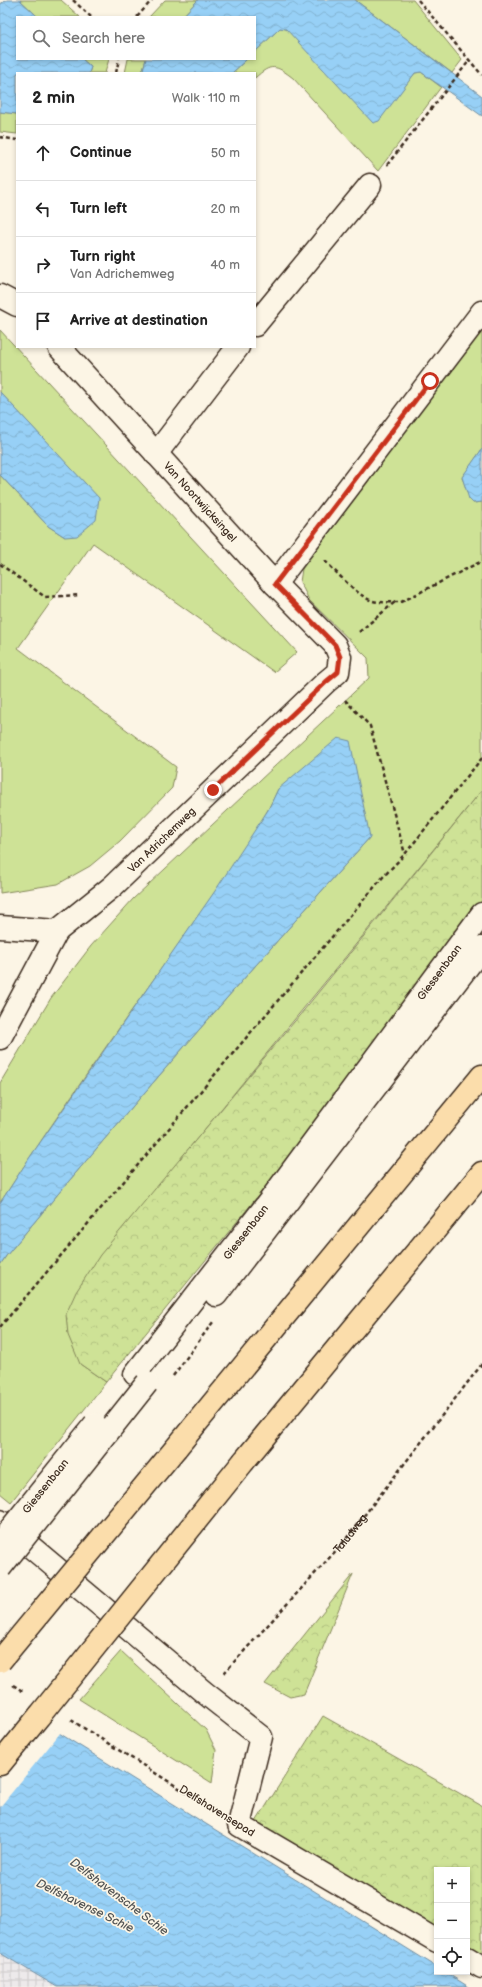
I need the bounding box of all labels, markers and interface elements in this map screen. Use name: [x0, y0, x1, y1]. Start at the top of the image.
search box: [16, 16, 256, 60]
icon: search: [30, 27, 52, 49]
text: Search here: [62, 29, 145, 48]
text: 2 min: [32, 88, 75, 108]
text: Walk · 110 m: [172, 90, 240, 106]
icon: ahead: [32, 142, 54, 164]
text: Continue: [70, 143, 132, 162]
text: 50 m: [211, 145, 240, 161]
icon: left: [32, 198, 54, 220]
text: Turn left: [70, 199, 127, 218]
text: 20 m: [210, 201, 240, 217]
text: Turn right: [70, 247, 135, 266]
icon: right: [32, 254, 54, 276]
text: 40 m: [210, 257, 240, 273]
text: Van Adrichemweg: [70, 266, 174, 282]
icon: arrive: [32, 310, 54, 332]
text: Arrive at destination: [70, 311, 208, 330]
route start: [421, 372, 439, 390]
street label: Van Noortwijcksingel: [161, 459, 239, 545]
route end: [204, 781, 222, 799]
street label: Van Adrichemweg: [125, 804, 198, 875]
street label: Giessenbaan: [414, 942, 464, 1002]
street label: Giessenbaan: [220, 1202, 271, 1262]
street label: Giessenbaan: [19, 1456, 71, 1516]
street label: Taludweg: [330, 1511, 369, 1556]
street label: Delfshavensepad: [177, 1783, 257, 1839]
water label: Delfshavensche Schie: [67, 1855, 171, 1939]
map controls: [434, 1867, 470, 1975]
button: +: [434, 1867, 470, 1903]
water label: Delfshavense Schie: [34, 1876, 136, 1936]
button: −: [434, 1903, 470, 1939]
button: locate: [434, 1939, 470, 1975]

